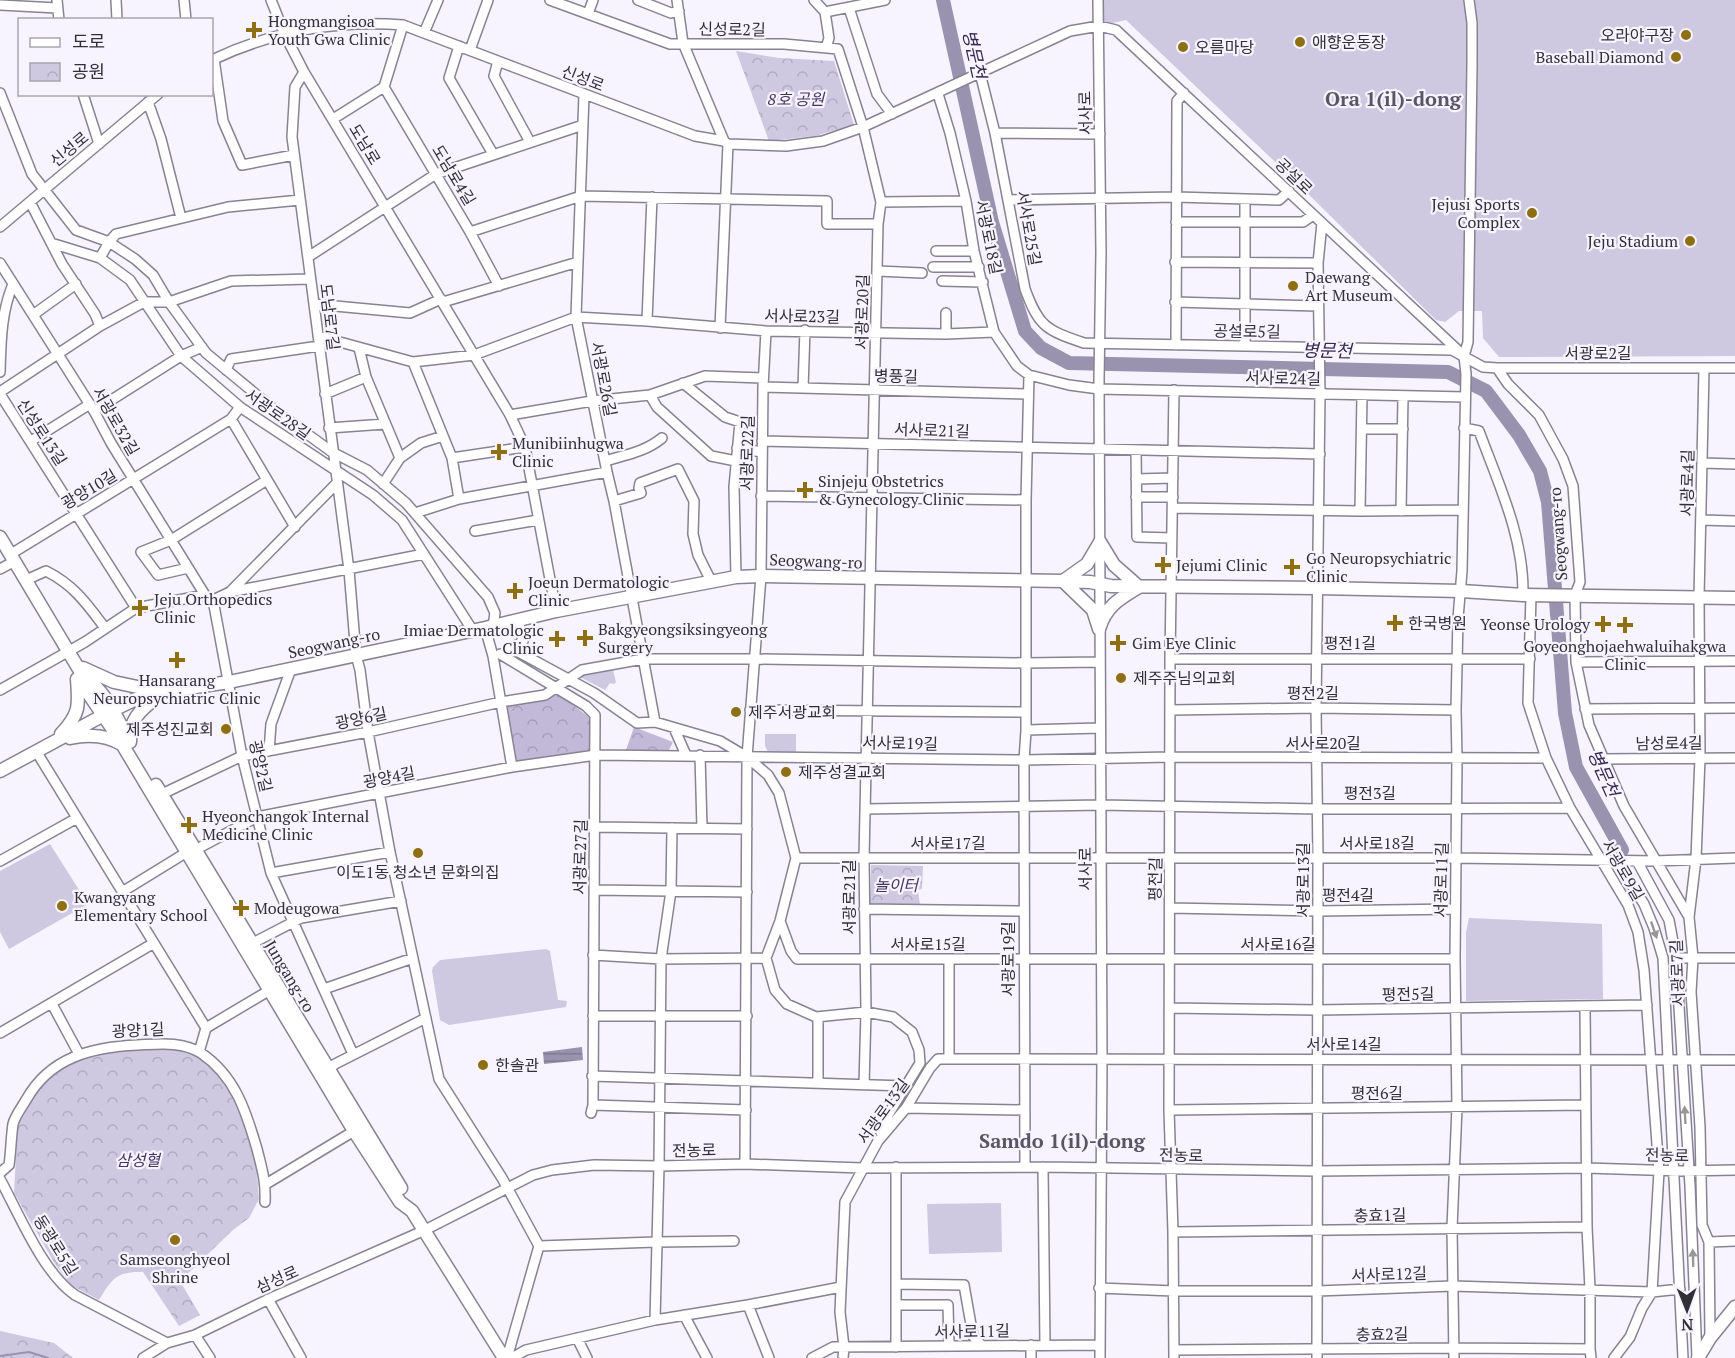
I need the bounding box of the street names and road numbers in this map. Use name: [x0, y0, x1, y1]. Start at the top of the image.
street label: 신성로2길: [698, 17, 766, 41]
street label: 신성로: [558, 60, 608, 96]
street label: 서사로: [1074, 90, 1096, 135]
street label: 도남로: [344, 119, 386, 169]
street label: 신성로: [45, 126, 93, 172]
street label: 도남로4길: [427, 140, 481, 210]
street label: 공설로: [1270, 153, 1318, 199]
street label: 서사로25길: [1012, 189, 1046, 267]
street label: 서광로18길: [970, 198, 1008, 276]
street label: 서광로20길: [850, 274, 874, 350]
street label: 도남로7길: [315, 282, 345, 352]
street label: 서사로23길: [764, 304, 840, 328]
street label: 공설로5길: [1213, 319, 1281, 343]
street label: 서광로26길: [586, 340, 622, 418]
street label: 서광로2길: [1564, 342, 1632, 364]
street label: 병풍길: [874, 365, 918, 387]
street label: 서사로24길: [1245, 366, 1321, 390]
street label: 서광로32길: [87, 383, 145, 459]
street label: 서광로28길: [241, 383, 315, 445]
street label: 신성로13길: [12, 394, 72, 470]
street label: 서광로22길: [735, 415, 759, 491]
street label: 서사로21길: [894, 418, 970, 442]
street label: 서광로4길: [1675, 449, 1699, 517]
street label: 광양10길: [57, 464, 121, 514]
street label: Seogwang-ro: [1544, 487, 1572, 581]
street label: Seogwang-ro: [769, 548, 863, 574]
street label: Seogwang-ro: [286, 623, 382, 663]
street label: 평전1길: [1324, 632, 1376, 654]
street label: 평전2길: [1287, 682, 1339, 704]
street label: 광양6길: [333, 702, 389, 734]
street label: 서사로19길: [862, 731, 938, 755]
street label: 남성로4길: [1635, 731, 1703, 755]
street label: 서사로20길: [1285, 732, 1361, 754]
street label: 광양2길: [244, 738, 278, 794]
street label: 광양4길: [361, 761, 417, 793]
street label: 평전3길: [1344, 782, 1396, 804]
street label: 서광로27길: [568, 819, 592, 895]
street label: 서사로17길: [910, 832, 986, 854]
street label: 서사로18길: [1339, 832, 1415, 854]
street label: 서광로9길: [1597, 835, 1649, 905]
street label: 서광로13길: [1292, 842, 1314, 918]
street label: 서광로11길: [1429, 842, 1453, 918]
street label: 서사로: [1074, 847, 1096, 891]
street label: 평전길: [1144, 857, 1166, 901]
street label: 서광로21길: [838, 859, 860, 935]
street label: 평전4길: [1322, 884, 1374, 906]
street label: 서광로19길: [997, 921, 1019, 997]
street label: 서사로15길: [890, 933, 966, 955]
street label: 서사로16길: [1240, 933, 1316, 955]
street label: Jungang-ro: [260, 936, 320, 1016]
street label: 서광로7길: [1665, 939, 1689, 1007]
street label: 평전5길: [1381, 983, 1435, 1005]
street label: 광양1길: [111, 1018, 165, 1042]
street label: 서사로14길: [1306, 1033, 1382, 1055]
street label: 서광로13길: [852, 1074, 914, 1148]
street label: 평전6길: [1351, 1082, 1403, 1104]
street label: 전농로: [672, 1139, 717, 1161]
street label: 전농로: [1159, 1144, 1204, 1166]
street label: 전농로: [1645, 1144, 1690, 1166]
street label: 충효1길: [1353, 1204, 1407, 1226]
street label: 동광로5길: [29, 1211, 83, 1279]
street label: 삼성로: [252, 1260, 302, 1298]
street label: 서사로12길: [1351, 1262, 1427, 1286]
street label: 서사로11길: [934, 1319, 1010, 1343]
street label: 충효2길: [1355, 1323, 1409, 1345]

